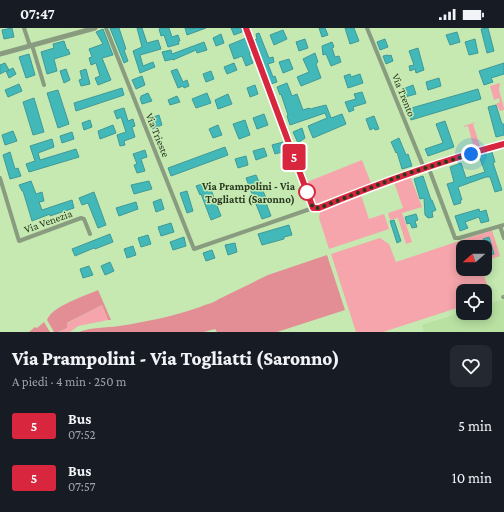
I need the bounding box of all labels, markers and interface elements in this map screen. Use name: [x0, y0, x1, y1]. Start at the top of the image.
text: 07:47: [20, 6, 55, 22]
street label: Via Trento: [390, 72, 418, 119]
street label: Via Trieste: [144, 111, 172, 159]
line badge: 5: [281, 144, 307, 170]
your location: [461, 144, 481, 164]
text: 5: [291, 149, 297, 165]
place label: Via Prampolini - Via Togliatti (Saronno): [201, 180, 296, 206]
marker: Via Prampolini - Via Togliatti (Saronno): [298, 183, 316, 201]
street label: Via Venezia: [22, 207, 74, 235]
north arrow: [456, 240, 492, 276]
map controls: [456, 240, 492, 320]
button: locate: [456, 284, 492, 320]
button: heart: [450, 345, 492, 387]
text: Via Prampolini - Via Togliatti (Saronno): [12, 348, 340, 369]
text: A piedi · 4 min · 250 m: [12, 374, 126, 389]
text: Bus: [68, 411, 91, 427]
text: 5: [31, 418, 37, 434]
text: 5 min: [458, 418, 492, 434]
text: 07:52: [68, 427, 96, 442]
text: Bus: [68, 463, 91, 479]
text: 5: [31, 470, 37, 486]
text: 10 min: [452, 470, 492, 486]
text: 07:57: [68, 479, 96, 494]

